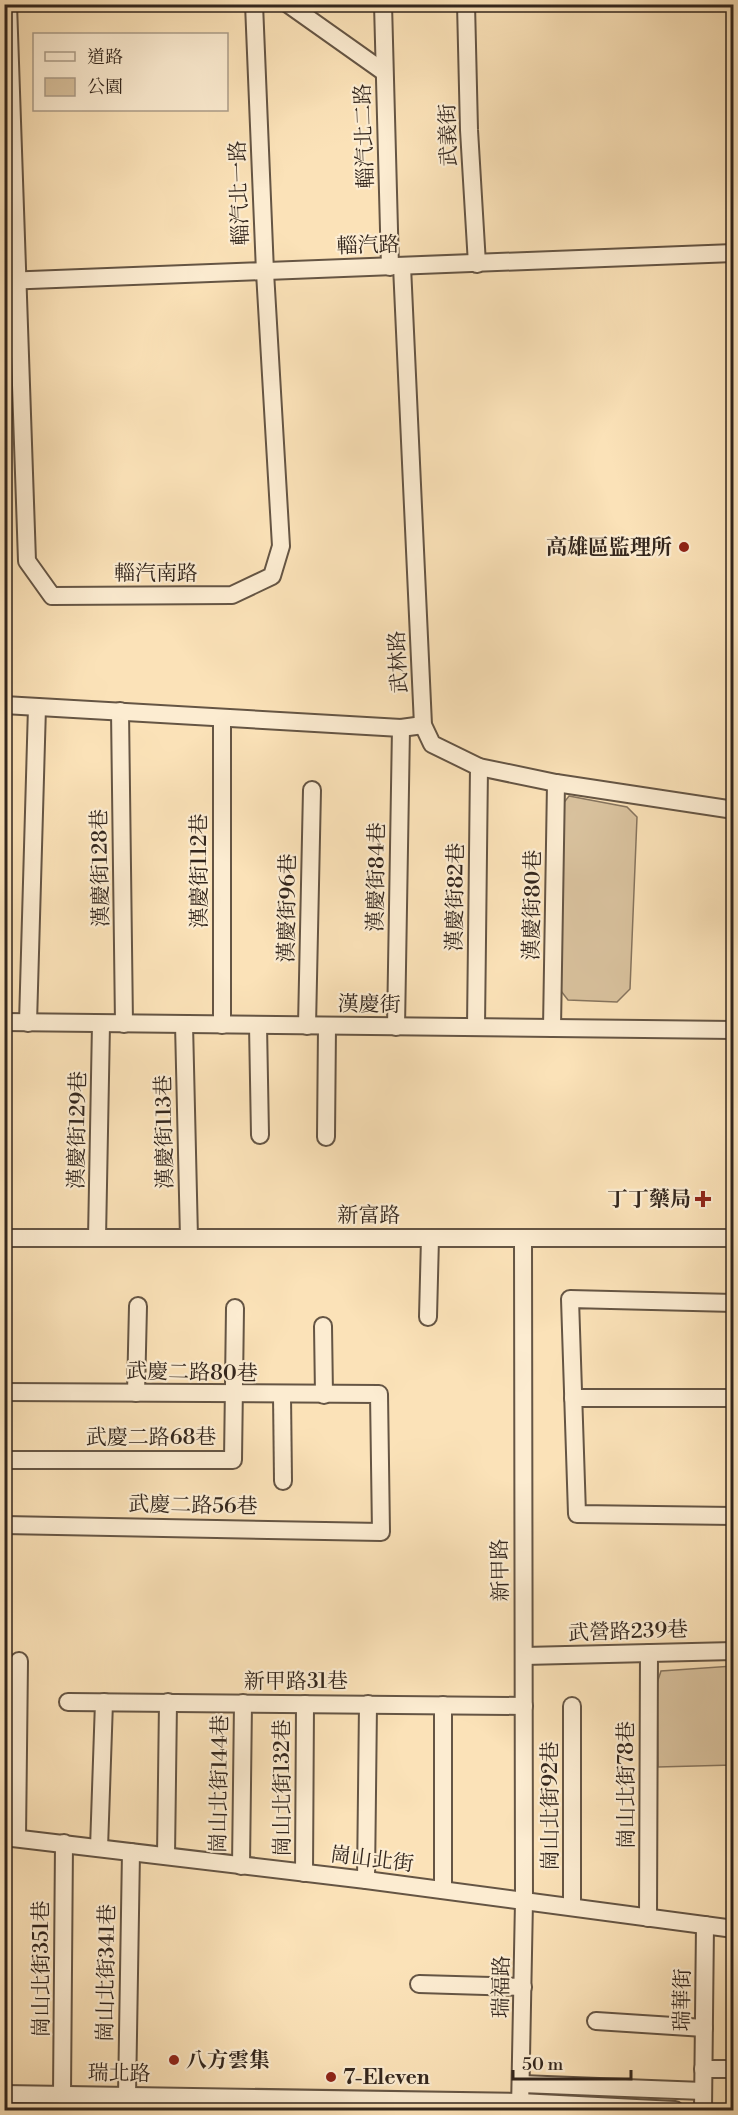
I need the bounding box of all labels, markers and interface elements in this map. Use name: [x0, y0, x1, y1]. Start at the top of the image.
legend: [33, 33, 228, 111]
text: 道路: [87, 46, 123, 69]
text: 公園: [87, 76, 123, 99]
street label: 輜汽北二路: [350, 83, 380, 189]
street label: 武義街: [435, 103, 463, 167]
street label: 輜汽北一路: [225, 140, 255, 246]
street label: 輜汽路: [336, 232, 400, 260]
place label: 高雄區監理所: [546, 535, 672, 561]
marker: 高雄區監理所: [677, 540, 691, 554]
street label: 輜汽南路: [114, 561, 198, 587]
street label: 武林路: [384, 630, 414, 694]
street label: 漢慶街128巷: [87, 809, 115, 927]
street label: 漢慶街112巷: [187, 813, 213, 929]
street label: 漢慶街84巷: [363, 822, 391, 932]
street label: 漢慶街82巷: [442, 842, 470, 952]
street label: 漢慶街80巷: [519, 849, 547, 961]
street label: 漢慶街96巷: [274, 853, 302, 963]
street label: 漢慶街: [337, 991, 401, 1019]
street label: 漢慶街129巷: [64, 1071, 92, 1189]
street label: 漢慶街113巷: [151, 1075, 179, 1189]
place label: 丁丁藥局: [607, 1187, 691, 1213]
marker: 丁丁藥局: [696, 1192, 710, 1206]
street label: 新富路: [338, 1203, 401, 1229]
street label: 武慶二路80巷: [126, 1359, 258, 1387]
street label: 武慶二路68巷: [86, 1425, 216, 1451]
street label: 武慶二路56巷: [128, 1492, 258, 1520]
street label: 新甲路: [487, 1538, 515, 1602]
street label: 武營路239巷: [567, 1617, 689, 1647]
street label: 新甲路31巷: [244, 1669, 348, 1695]
street label: 崗山北街144巷: [206, 1714, 234, 1854]
street label: 崗山北街132巷: [270, 1719, 296, 1857]
street label: 崗山北街78巷: [614, 1721, 640, 1849]
street label: 崗山北街92巷: [538, 1741, 564, 1871]
street label: 崗山北街: [329, 1842, 415, 1878]
street label: 崗山北街351巷: [29, 1900, 55, 2038]
street label: 崗山北街341巷: [93, 1904, 121, 2042]
street label: 瑞福路: [488, 1955, 516, 2019]
street label: 瑞華街: [669, 1968, 697, 2032]
scale bar: [513, 2043, 632, 2081]
place label: 八方雲集: [186, 2048, 270, 2074]
marker: 八方雲集: [167, 2053, 181, 2067]
text: 50 m: [522, 2053, 564, 2076]
street label: 瑞北路: [87, 2060, 151, 2088]
place label: 7-Eleven: [343, 2065, 430, 2091]
marker: 7-Eleven: [324, 2070, 338, 2084]

